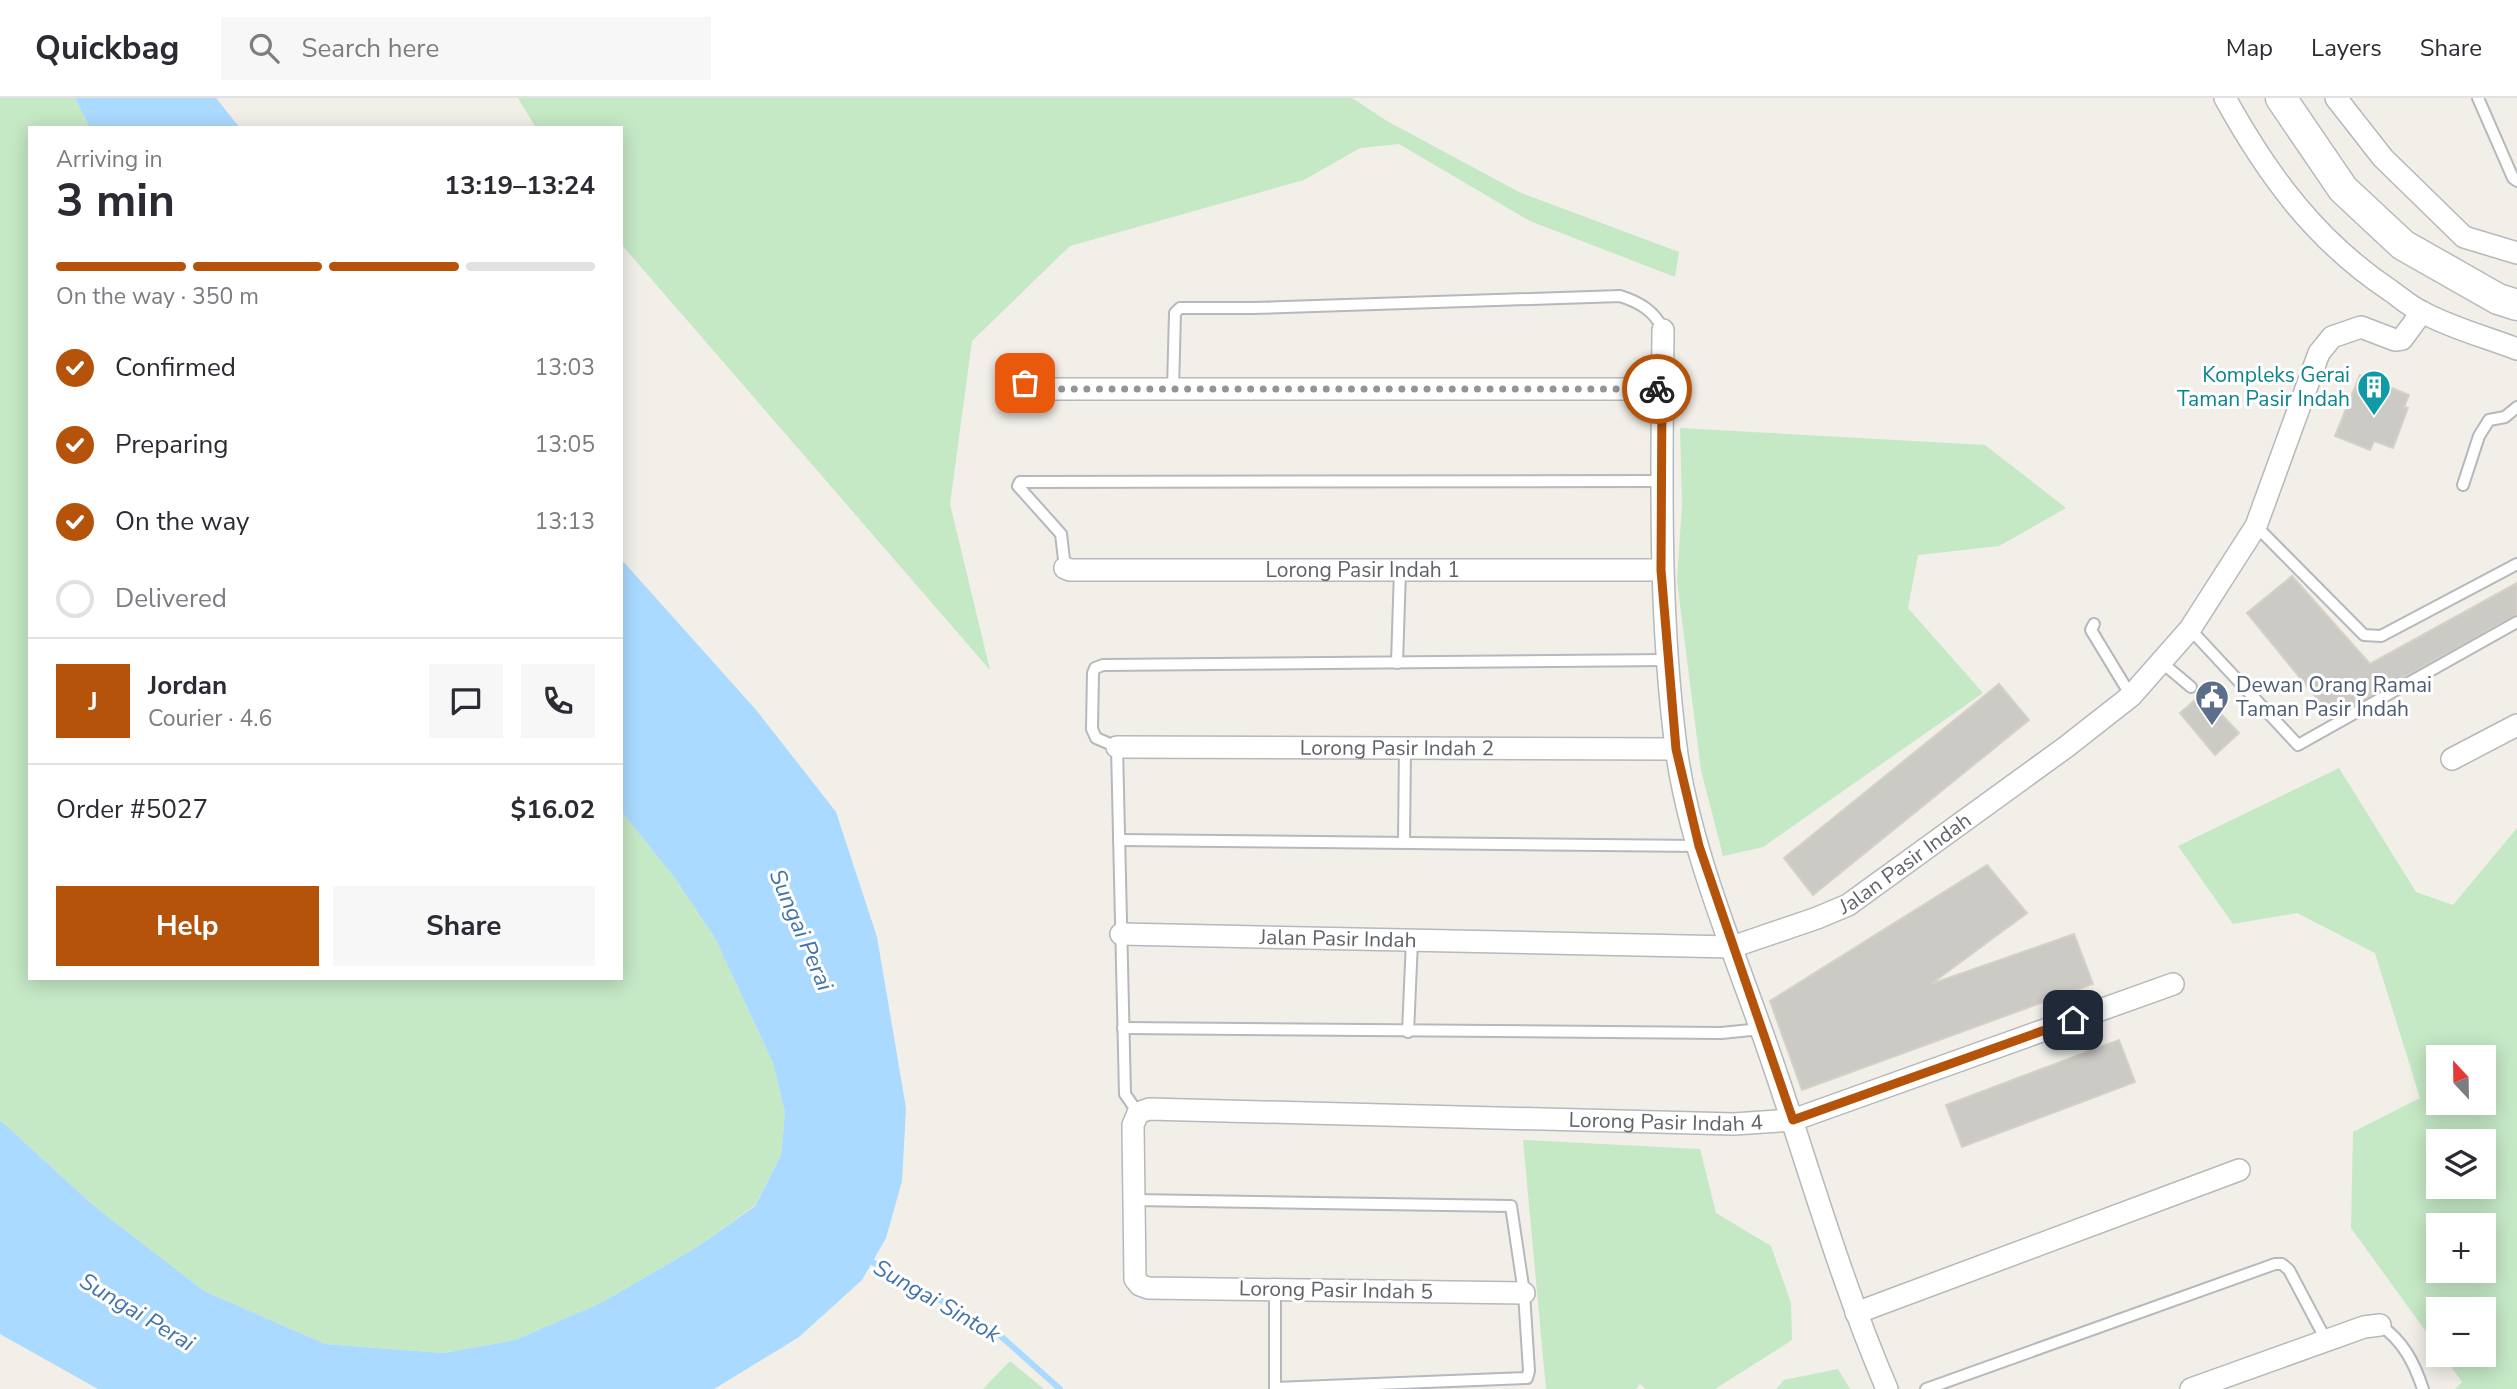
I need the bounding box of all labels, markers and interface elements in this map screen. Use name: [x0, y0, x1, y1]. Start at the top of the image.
search box: [221, 17, 711, 80]
text: Quickbag: [35, 26, 179, 71]
icon: search: [245, 29, 283, 67]
text: Search here: [301, 31, 439, 66]
text: Map: [2226, 32, 2273, 64]
text: Layers: [2311, 32, 2382, 64]
text: Share: [2420, 32, 2482, 64]
text: Arriving in: [56, 144, 163, 175]
text: 13:19–13:24: [444, 168, 595, 203]
text: 3 min: [56, 169, 175, 232]
text: On the way · 350 m: [56, 281, 259, 312]
icon: check: [56, 349, 94, 387]
text: Confirmed: [115, 350, 236, 385]
text: 13:03: [535, 352, 595, 383]
pin: [995, 353, 1055, 413]
courier: [1622, 354, 1692, 424]
place label: Kompleks Gerai Taman Pasir Indah: [2177, 361, 2350, 413]
icon: bag: [1006, 364, 1044, 402]
building icon: Kompleks Gerai Taman Pasir Indah: [2355, 368, 2393, 417]
icon: bike: [1638, 370, 1676, 408]
icon: check: [56, 426, 94, 464]
text: Preparing: [115, 427, 228, 462]
text: 13:05: [535, 429, 595, 460]
icon: check: [56, 503, 94, 541]
text: On the way: [115, 504, 249, 539]
text: 13:13: [535, 506, 595, 537]
street label: Lorong Pasir Indah 1: [1265, 556, 1460, 584]
text: Delivered: [115, 581, 227, 616]
button: chat: [429, 664, 503, 738]
button: phone: [521, 664, 595, 738]
text: Jordan: [148, 668, 227, 703]
place label: Dewan Orang Ramai Taman Pasir Indah: [2236, 671, 2432, 723]
public building icon: Dewan Orang Ramai Taman Pasir Indah: [2193, 678, 2231, 727]
text: J: [88, 684, 98, 719]
text: Courier · 4.6: [148, 703, 272, 734]
street label: Lorong Pasir Indah 2: [1300, 734, 1494, 762]
text: Order #5027: [56, 792, 208, 827]
text: $16.02: [511, 792, 595, 827]
street label: Jalan Pasir Indah: [1834, 806, 1977, 921]
water label: Sungai Perai: [762, 865, 841, 996]
button: Help: [56, 886, 319, 966]
button: Share: [333, 886, 595, 966]
street label: Jalan Pasir Indah: [1258, 923, 1417, 954]
pin: [2043, 990, 2103, 1050]
icon: home: [2054, 1001, 2092, 1039]
north arrow: [2426, 1045, 2496, 1115]
map controls: [2426, 1045, 2496, 1367]
street label: Lorong Pasir Indah 4: [1568, 1106, 1764, 1138]
button: layers: [2426, 1129, 2496, 1199]
button: +: [2426, 1213, 2496, 1283]
water label: Sungai Sintok: [868, 1252, 1007, 1350]
water label: Sungai Perai: [74, 1266, 201, 1359]
street label: Lorong Pasir Indah 5: [1239, 1274, 1433, 1306]
button: −: [2426, 1297, 2496, 1367]

